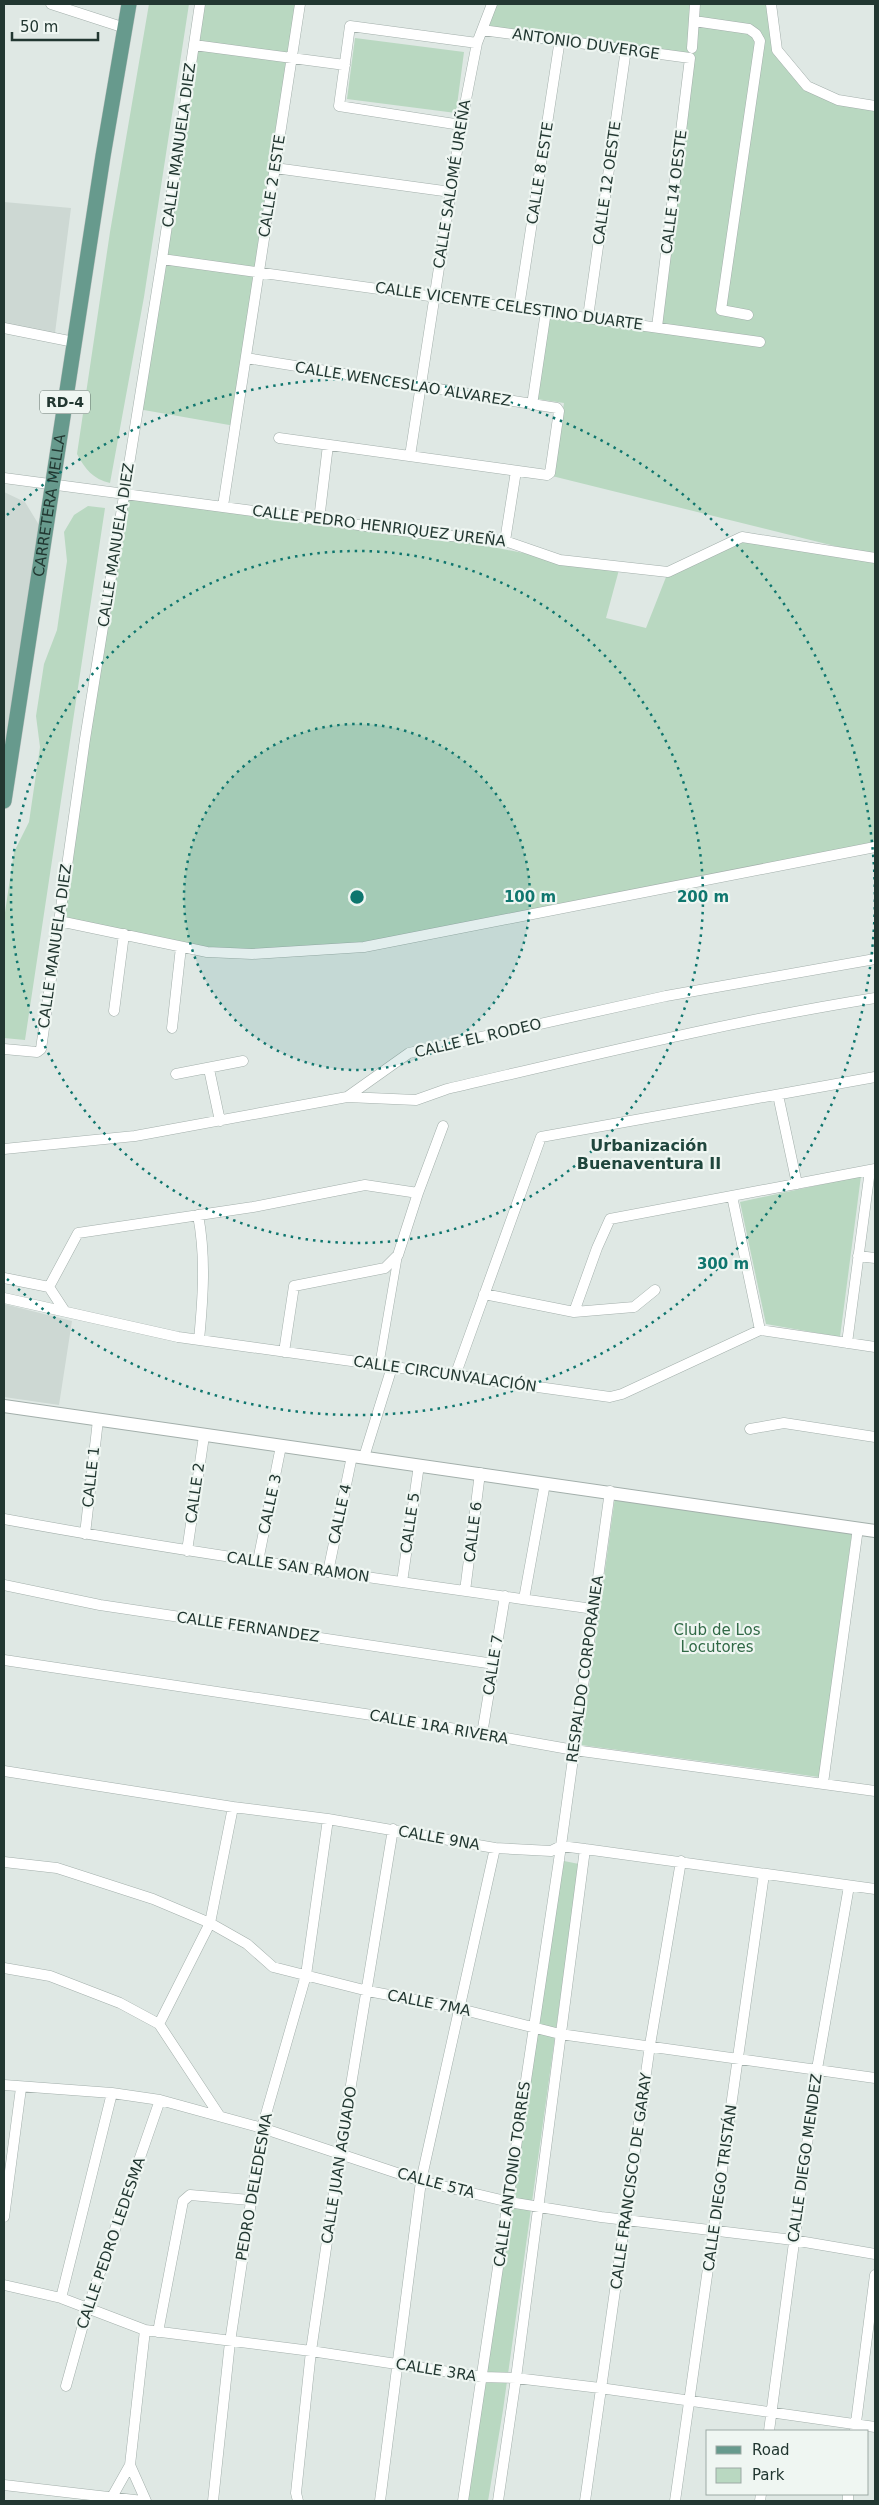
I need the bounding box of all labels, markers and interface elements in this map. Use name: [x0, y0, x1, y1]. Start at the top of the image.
scale bar: [12, 10, 99, 42]
text: 50 m: [20, 18, 58, 36]
street label: ANTONIO DUVERGE: [511, 25, 661, 63]
street label: CALLE MANUELA DIEZ: [159, 62, 199, 228]
street label: CALLE SALOMÉ UREÑA: [429, 97, 474, 270]
street label: CALLE 8 ESTE: [523, 120, 557, 226]
street label: CALLE 12 OESTE: [589, 120, 625, 246]
street label: CALLE 14 OESTE: [657, 129, 691, 255]
street label: CALLE 2 ESTE: [255, 133, 289, 239]
street label: CALLE VICENTE CELESTINO DUARTE: [374, 278, 644, 334]
street label: CALLE WENCESLAO ALVAREZ: [294, 358, 512, 410]
road number: RD-4: [40, 391, 90, 414]
street label: CARRETERA MELLA: [30, 432, 69, 578]
street label: CALLE MANUELA DIEZ: [94, 462, 138, 628]
street label: CALLE PEDRO HENRIQUEZ UREÑA: [251, 501, 508, 551]
street label: CALLE MANUELA DIEZ: [35, 863, 75, 1029]
centre of rings: [348, 888, 366, 906]
text: 100 m: [504, 888, 556, 906]
text: 200 m: [677, 888, 729, 906]
street label: CALLE EL RODEO: [413, 1015, 543, 1061]
district label: Urbanización Buenaventura II: [577, 1136, 721, 1173]
text: 300 m: [697, 1255, 749, 1273]
street label: CALLE CIRCUNVALACIÓN: [352, 1351, 538, 1396]
street label: CALLE 1: [79, 1446, 103, 1508]
street label: CALLE 2: [182, 1461, 208, 1525]
street label: CALLE 3: [255, 1472, 285, 1536]
street label: CALLE 4: [325, 1482, 355, 1546]
street label: CALLE 5: [397, 1491, 423, 1555]
street label: CALLE 6: [460, 1501, 486, 1563]
street label: CALLE SAN RAMON: [226, 1548, 370, 1586]
street label: RESPALDO CORPORANEA: [563, 1574, 607, 1764]
street label: CALLE FERNANDEZ: [175, 1608, 321, 1646]
park label: Club de Los Locutores: [673, 1621, 761, 1656]
street label: CALLE 7: [479, 1633, 507, 1697]
street label: CALLE 1RA RIVERA: [368, 1706, 511, 1748]
street label: CALLE 9NA: [397, 1822, 482, 1854]
street label: CALLE 7MA: [386, 1986, 473, 2020]
street label: CALLE FRANCISCO DE GARAY: [607, 2071, 655, 2291]
street label: CALLE DIEGO MENDEZ: [784, 2072, 826, 2244]
street label: CALLE ANTONIO TORRES: [490, 2080, 534, 2268]
street label: CALLE JUAN AGUADO: [318, 2085, 360, 2245]
street label: CALLE DIEGO TRISTÁN: [698, 2103, 741, 2273]
street label: PEDRO DELEDESMA: [232, 2111, 276, 2262]
street label: CALLE PEDRO LEDESMA: [73, 2154, 149, 2331]
street label: CALLE 5TA: [395, 2164, 477, 2202]
street label: CALLE 3RA: [394, 2355, 478, 2385]
legend: [706, 2430, 869, 2495]
text: Road: [752, 2441, 790, 2459]
text: Park: [752, 2466, 785, 2484]

